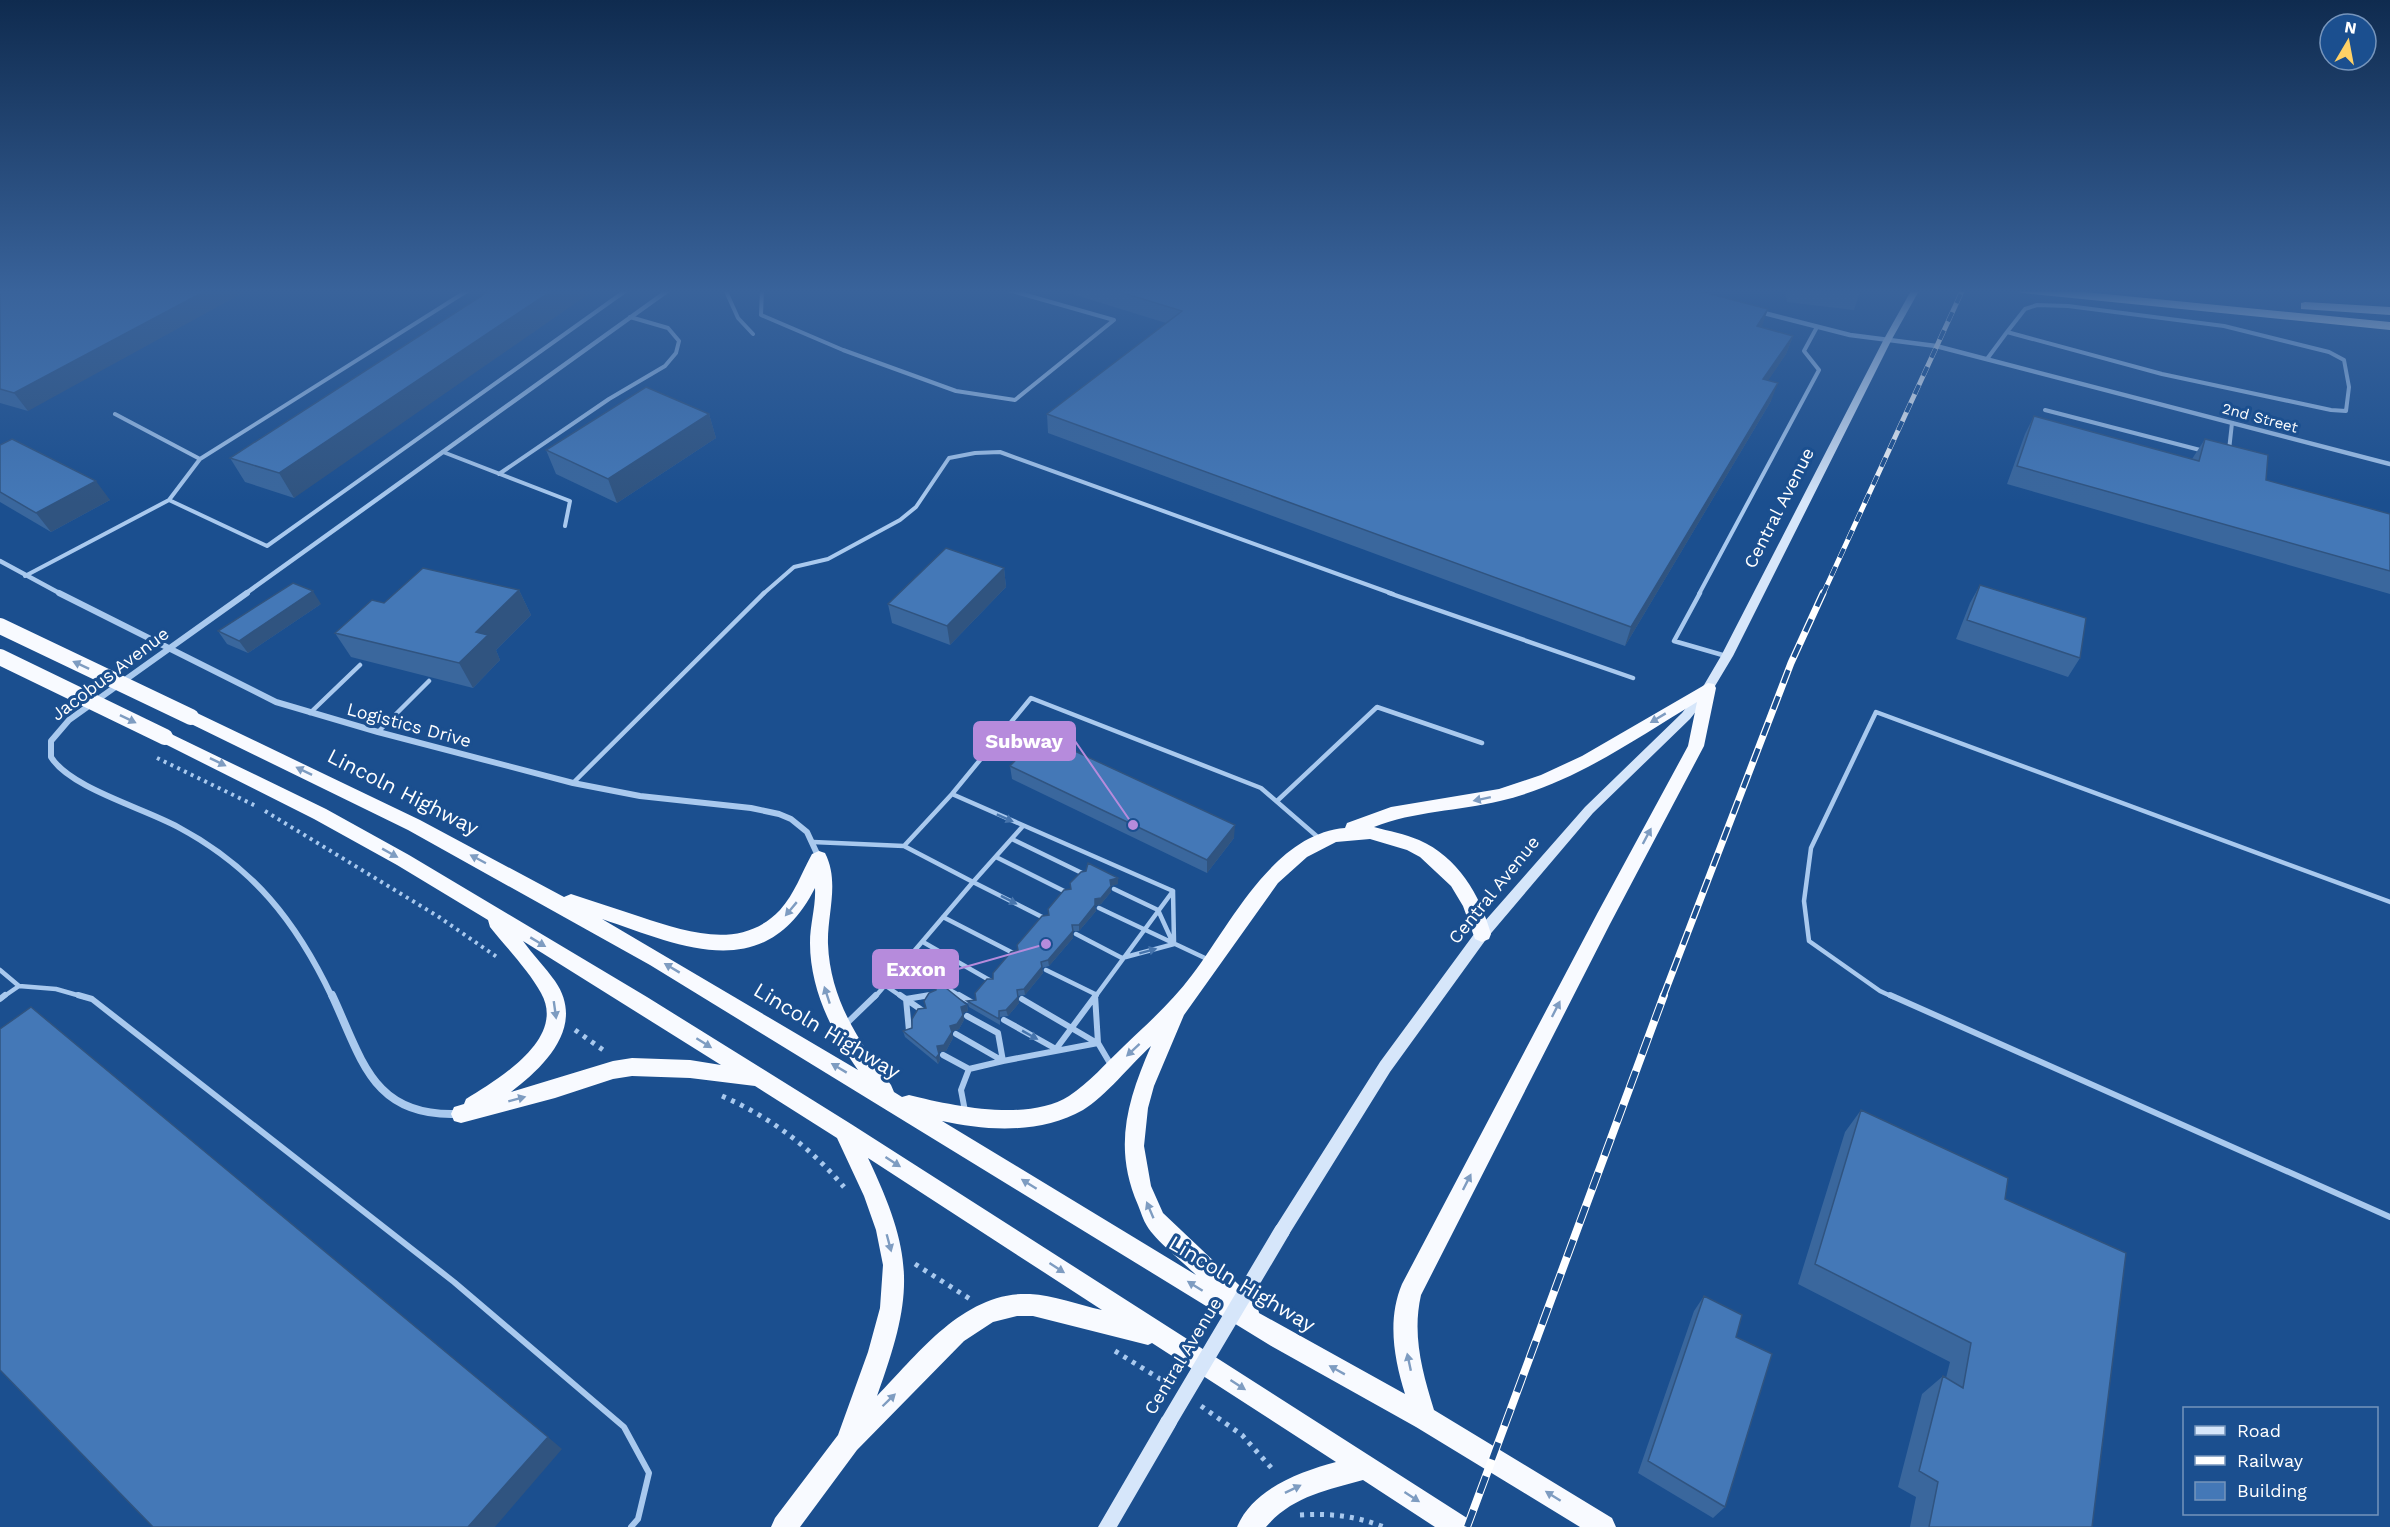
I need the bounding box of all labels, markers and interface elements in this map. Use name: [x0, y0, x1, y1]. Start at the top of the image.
north arrow: [2318, 12, 2378, 72]
text: N: [2343, 17, 2358, 38]
street label: 2nd Street: [2220, 399, 2301, 437]
street label: Central Avenue: [1739, 444, 1818, 572]
street label: Jacobus Avenue: [47, 623, 173, 725]
one-way arrow: [73, 660, 90, 669]
street label: Logistics Drive: [345, 698, 474, 751]
one-way arrow: [1650, 713, 1666, 724]
one-way arrow: [120, 714, 137, 723]
callout: Subway: [974, 722, 1075, 760]
text: Subway: [985, 729, 1064, 753]
street label: Lincoln Highway: [323, 743, 483, 841]
one-way arrow: [209, 757, 227, 767]
one-way arrow: [296, 766, 313, 775]
one-way arrow: [1472, 795, 1491, 804]
one-way arrow: [997, 813, 1014, 822]
one-way arrow: [1642, 827, 1652, 844]
street label: Central Avenue: [1444, 832, 1543, 948]
one-way arrow: [382, 848, 399, 858]
one-way arrow: [469, 854, 486, 864]
one-way arrow: [1000, 895, 1018, 905]
one-way arrow: [785, 901, 798, 916]
one-way arrow: [530, 936, 546, 947]
one-way arrow: [1139, 946, 1157, 955]
callout: Exxon: [873, 950, 958, 988]
text: Exxon: [886, 957, 946, 981]
one-way arrow: [664, 962, 680, 973]
street label: Lincoln Highway: [749, 977, 905, 1084]
one-way arrow: [822, 985, 831, 1003]
one-way arrow: [1551, 1000, 1561, 1017]
one-way arrow: [551, 1001, 560, 1020]
one-way arrow: [1022, 1029, 1038, 1040]
one-way arrow: [696, 1038, 712, 1049]
one-way arrow: [1126, 1043, 1141, 1057]
one-way arrow: [831, 1063, 847, 1074]
one-way arrow: [509, 1094, 527, 1103]
one-way arrow: [885, 1157, 901, 1168]
one-way arrow: [1462, 1173, 1472, 1190]
one-way arrow: [1021, 1179, 1037, 1190]
one-way arrow: [1145, 1200, 1155, 1218]
street label: Lincoln Highway: [1164, 1230, 1320, 1337]
one-way arrow: [885, 1234, 895, 1252]
one-way arrow: [1049, 1262, 1065, 1273]
one-way arrow: [1187, 1281, 1203, 1292]
street label: Central Avenue: [1139, 1294, 1226, 1418]
one-way arrow: [1404, 1352, 1413, 1371]
one-way arrow: [1329, 1365, 1346, 1375]
one-way arrow: [1230, 1379, 1246, 1391]
one-way arrow: [882, 1394, 896, 1408]
legend: [2183, 1407, 2378, 1515]
text: Road: [2237, 1420, 2281, 1441]
text: Railway: [2237, 1450, 2304, 1471]
text: Building: [2237, 1480, 2307, 1501]
one-way arrow: [1285, 1484, 1302, 1493]
one-way arrow: [1404, 1491, 1420, 1502]
one-way arrow: [1545, 1491, 1561, 1502]

